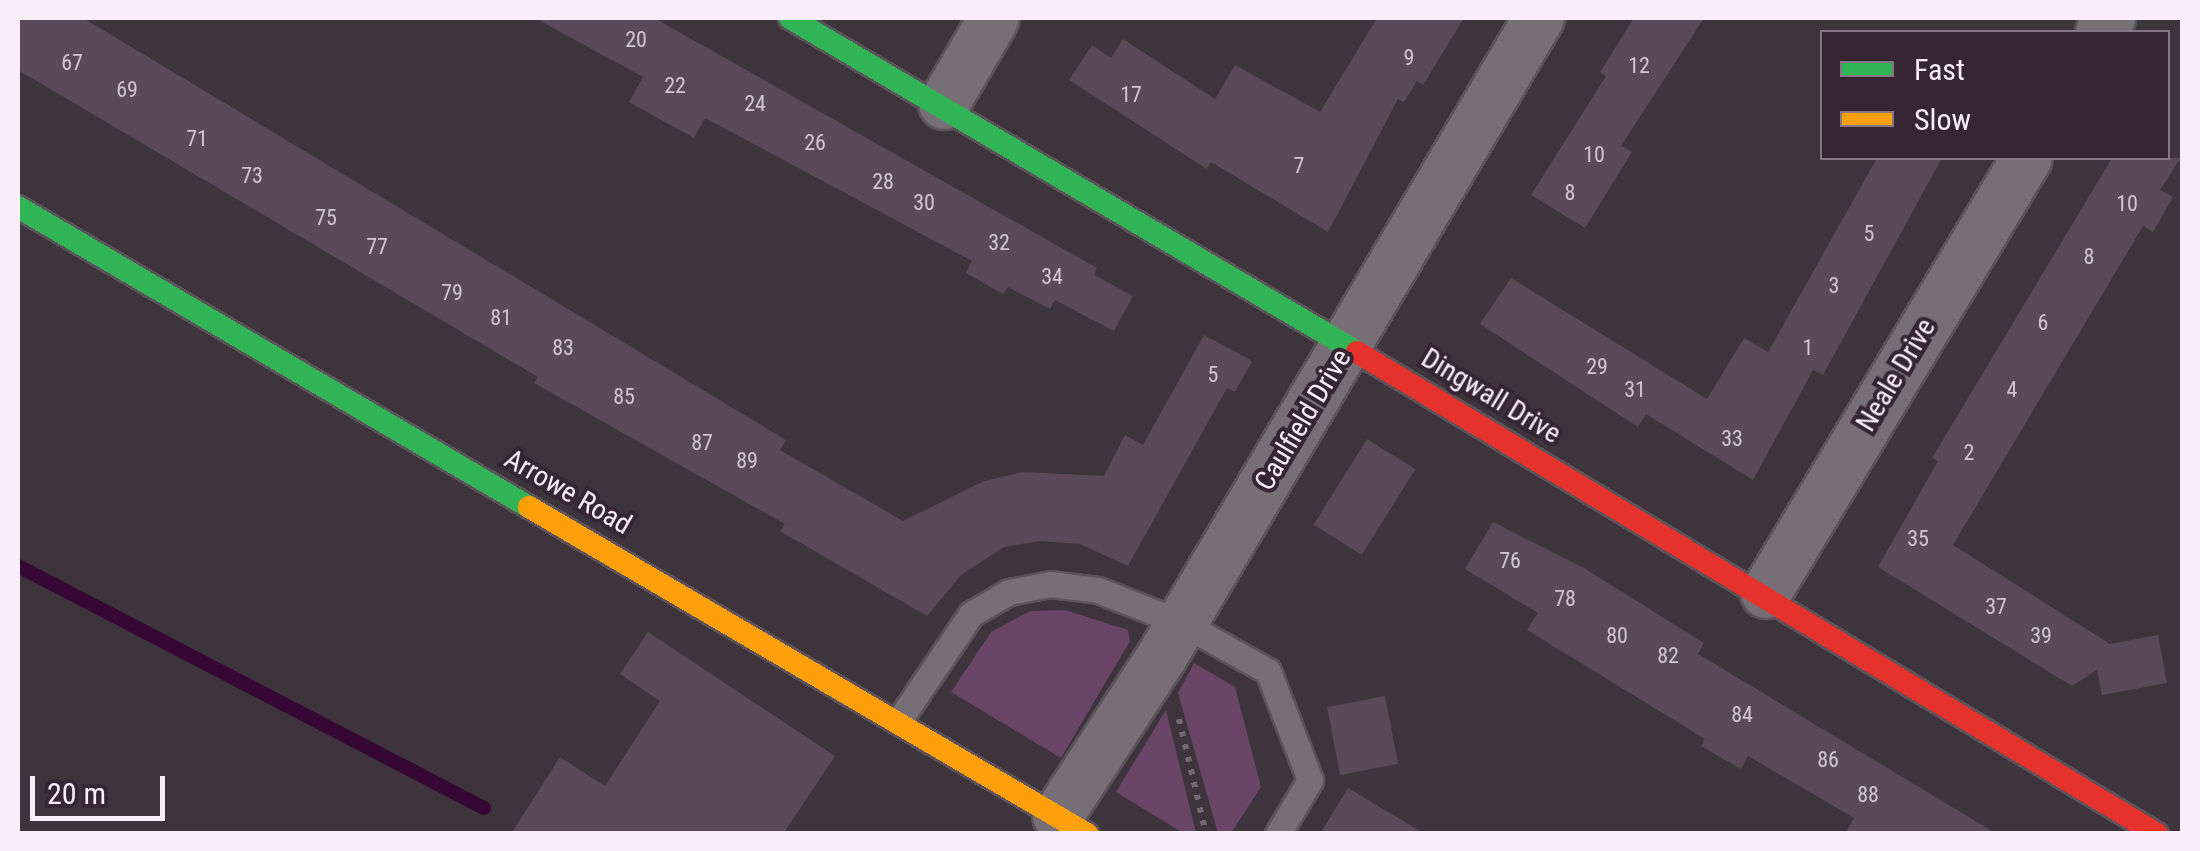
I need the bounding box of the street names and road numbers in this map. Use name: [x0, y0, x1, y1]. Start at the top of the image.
street label: Neale Drive: [1849, 312, 1943, 438]
street label: Dingwall Drive: [1415, 341, 1567, 451]
street label: Caulfield Drive: [1248, 343, 1358, 497]
street label: Arrowe Road: [499, 442, 637, 542]

